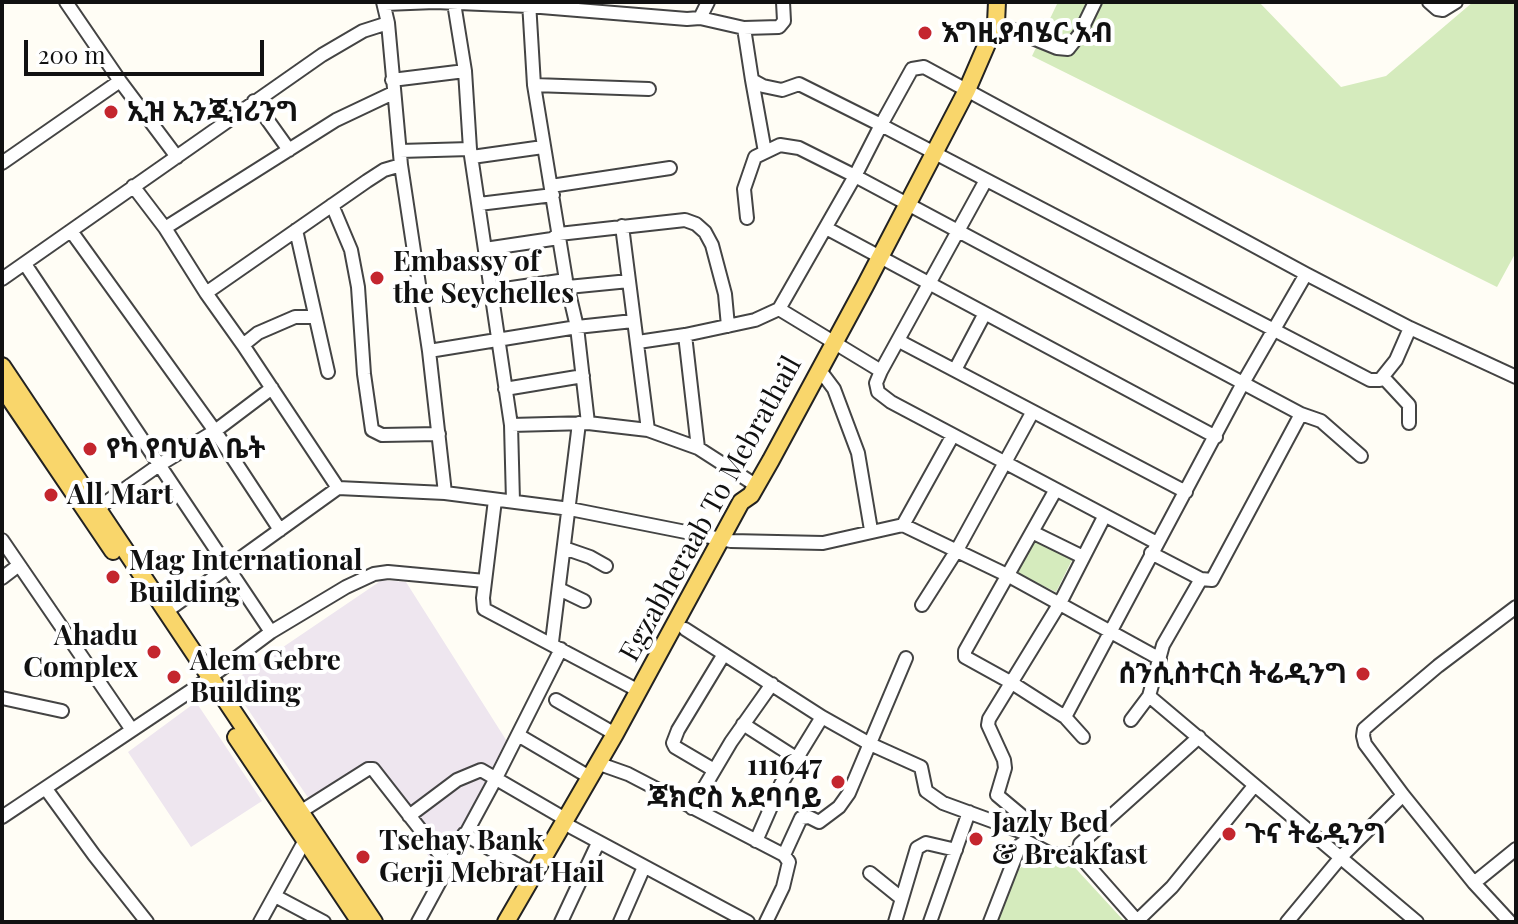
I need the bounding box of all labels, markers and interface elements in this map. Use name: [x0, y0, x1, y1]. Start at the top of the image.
place label: እግዚያብሄር አብ: [941, 16, 1113, 50]
scale bar: [28, 24, 268, 74]
marker: እግዚያብሄር አብ: [916, 24, 934, 42]
text: 200 m: [38, 38, 106, 70]
place label: ኢዝ ኢንጂነሪንግ: [127, 95, 298, 129]
marker: ኢዝ ኢንጂነሪንግ: [102, 103, 120, 121]
place label: Embassy of the Seychelles: [393, 245, 574, 311]
marker: Embassy of the Seychelles: [368, 269, 386, 287]
street label: Egzabheraab To Mebrathail: [613, 351, 809, 667]
place label: የካ የባህል ቤት: [106, 432, 266, 466]
marker: የካ የባህል ቤት: [81, 440, 99, 458]
place label: All Mart: [67, 478, 173, 512]
marker: All Mart: [42, 486, 60, 504]
place label: Mag International Building: [129, 544, 362, 610]
marker: Mag International Building: [104, 568, 122, 586]
place label: Ahadu Complex: [23, 619, 138, 685]
marker: Ahadu Complex: [145, 643, 163, 661]
place label: Alem Gebre Building: [190, 644, 341, 710]
place label: ሰንሲስተርስ ትሬዲንግ: [1118, 657, 1347, 691]
marker: ሰንሲስተርስ ትሬዲንግ: [1354, 665, 1372, 683]
marker: Alem Gebre Building: [165, 668, 183, 686]
place label: 111647 ጃክሮስ አደባባይ: [647, 749, 822, 815]
marker: 111647 ጃክሮስ አደባባይ: [829, 773, 847, 791]
place label: Jazly Bed & Breakfast: [992, 806, 1147, 872]
place label: ጉና ትሬዲንግ: [1245, 817, 1386, 851]
place label: Tsehay Bank Gerji Mebrat Hail: [379, 824, 604, 890]
marker: ጉና ትሬዲንግ: [1220, 825, 1238, 843]
marker: Jazly Bed & Breakfast: [967, 830, 985, 848]
marker: Tsehay Bank Gerji Mebrat Hail: [354, 848, 372, 866]

